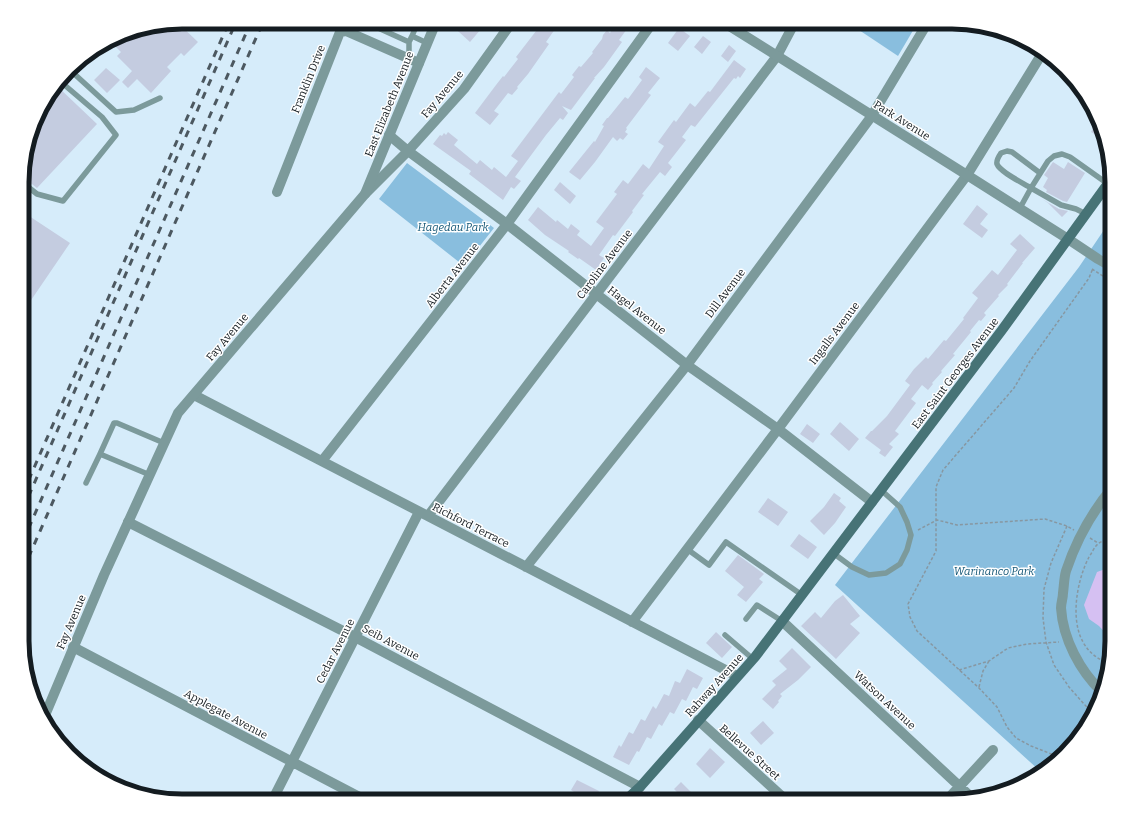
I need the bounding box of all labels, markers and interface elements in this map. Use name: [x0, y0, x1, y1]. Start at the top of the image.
street label: Franklin Drive: [289, 43, 328, 115]
street label: East Elizabeth Avenue: [362, 50, 417, 159]
street label: Fay Avenue: [419, 68, 466, 121]
street label: Park Avenue: [871, 98, 932, 143]
park label: Hagedau Park: [417, 221, 490, 234]
street label: Caroline Avenue: [574, 227, 635, 302]
street label: Alberta Avenue: [423, 240, 482, 310]
street label: Dill Avenue: [703, 266, 748, 320]
street label: Hagel Avenue: [605, 284, 669, 337]
street label: Ingalls Avenue: [807, 299, 862, 367]
street label: Fay Avenue: [204, 311, 251, 364]
street label: East Saint Georges Avenue: [909, 315, 1002, 432]
street label: Richford Terrace: [430, 500, 511, 550]
park label: Warinanco Park: [954, 565, 1035, 578]
street label: Fay Avenue: [54, 593, 89, 652]
street label: Cedar Avenue: [314, 617, 357, 686]
street label: Seib Avenue: [360, 622, 422, 663]
street label: Rahway Avenue: [683, 651, 746, 720]
street label: Watson Avenue: [851, 668, 918, 732]
street label: Applegate Avenue: [182, 687, 270, 742]
street label: Bellevue Street: [717, 722, 783, 783]

